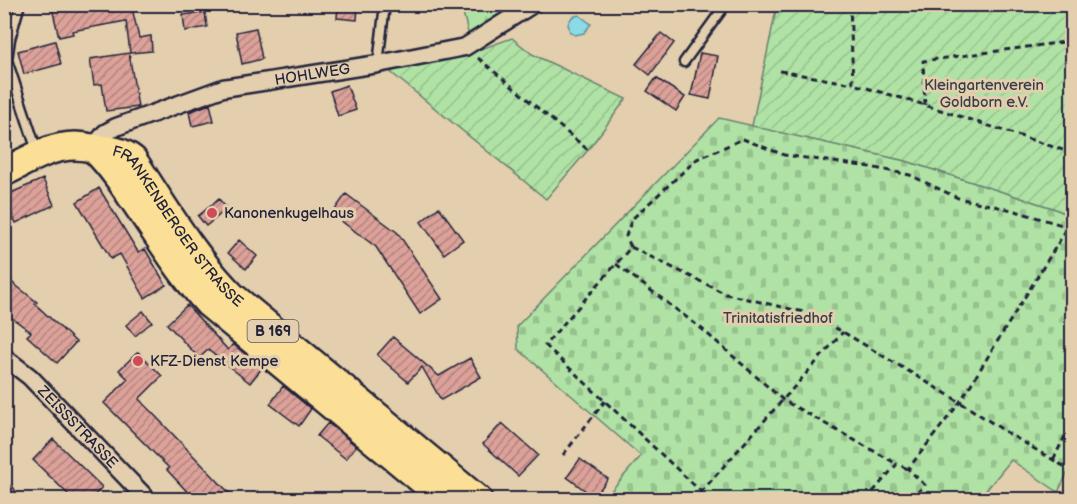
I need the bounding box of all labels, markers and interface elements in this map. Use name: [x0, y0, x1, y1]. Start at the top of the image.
street label: HOHLWEG: [273, 59, 351, 90]
park label: Kleingartenverein Goldborn e.V.: [924, 76, 1044, 112]
street label: FRANKENBERGER STRASSE: [110, 142, 247, 312]
place label: Kanonenkugelhaus: [224, 204, 354, 223]
marker: Kanonenkugelhaus: [205, 206, 219, 220]
park label: Trinitatisfriedhof: [723, 309, 833, 328]
road number: B 169: [248, 320, 298, 342]
place label: KFZ-Dienst Kempe: [150, 352, 278, 371]
marker: KFZ-Dienst Kempe: [131, 354, 145, 368]
street label: ZEISSSTRASSE: [33, 381, 122, 473]

